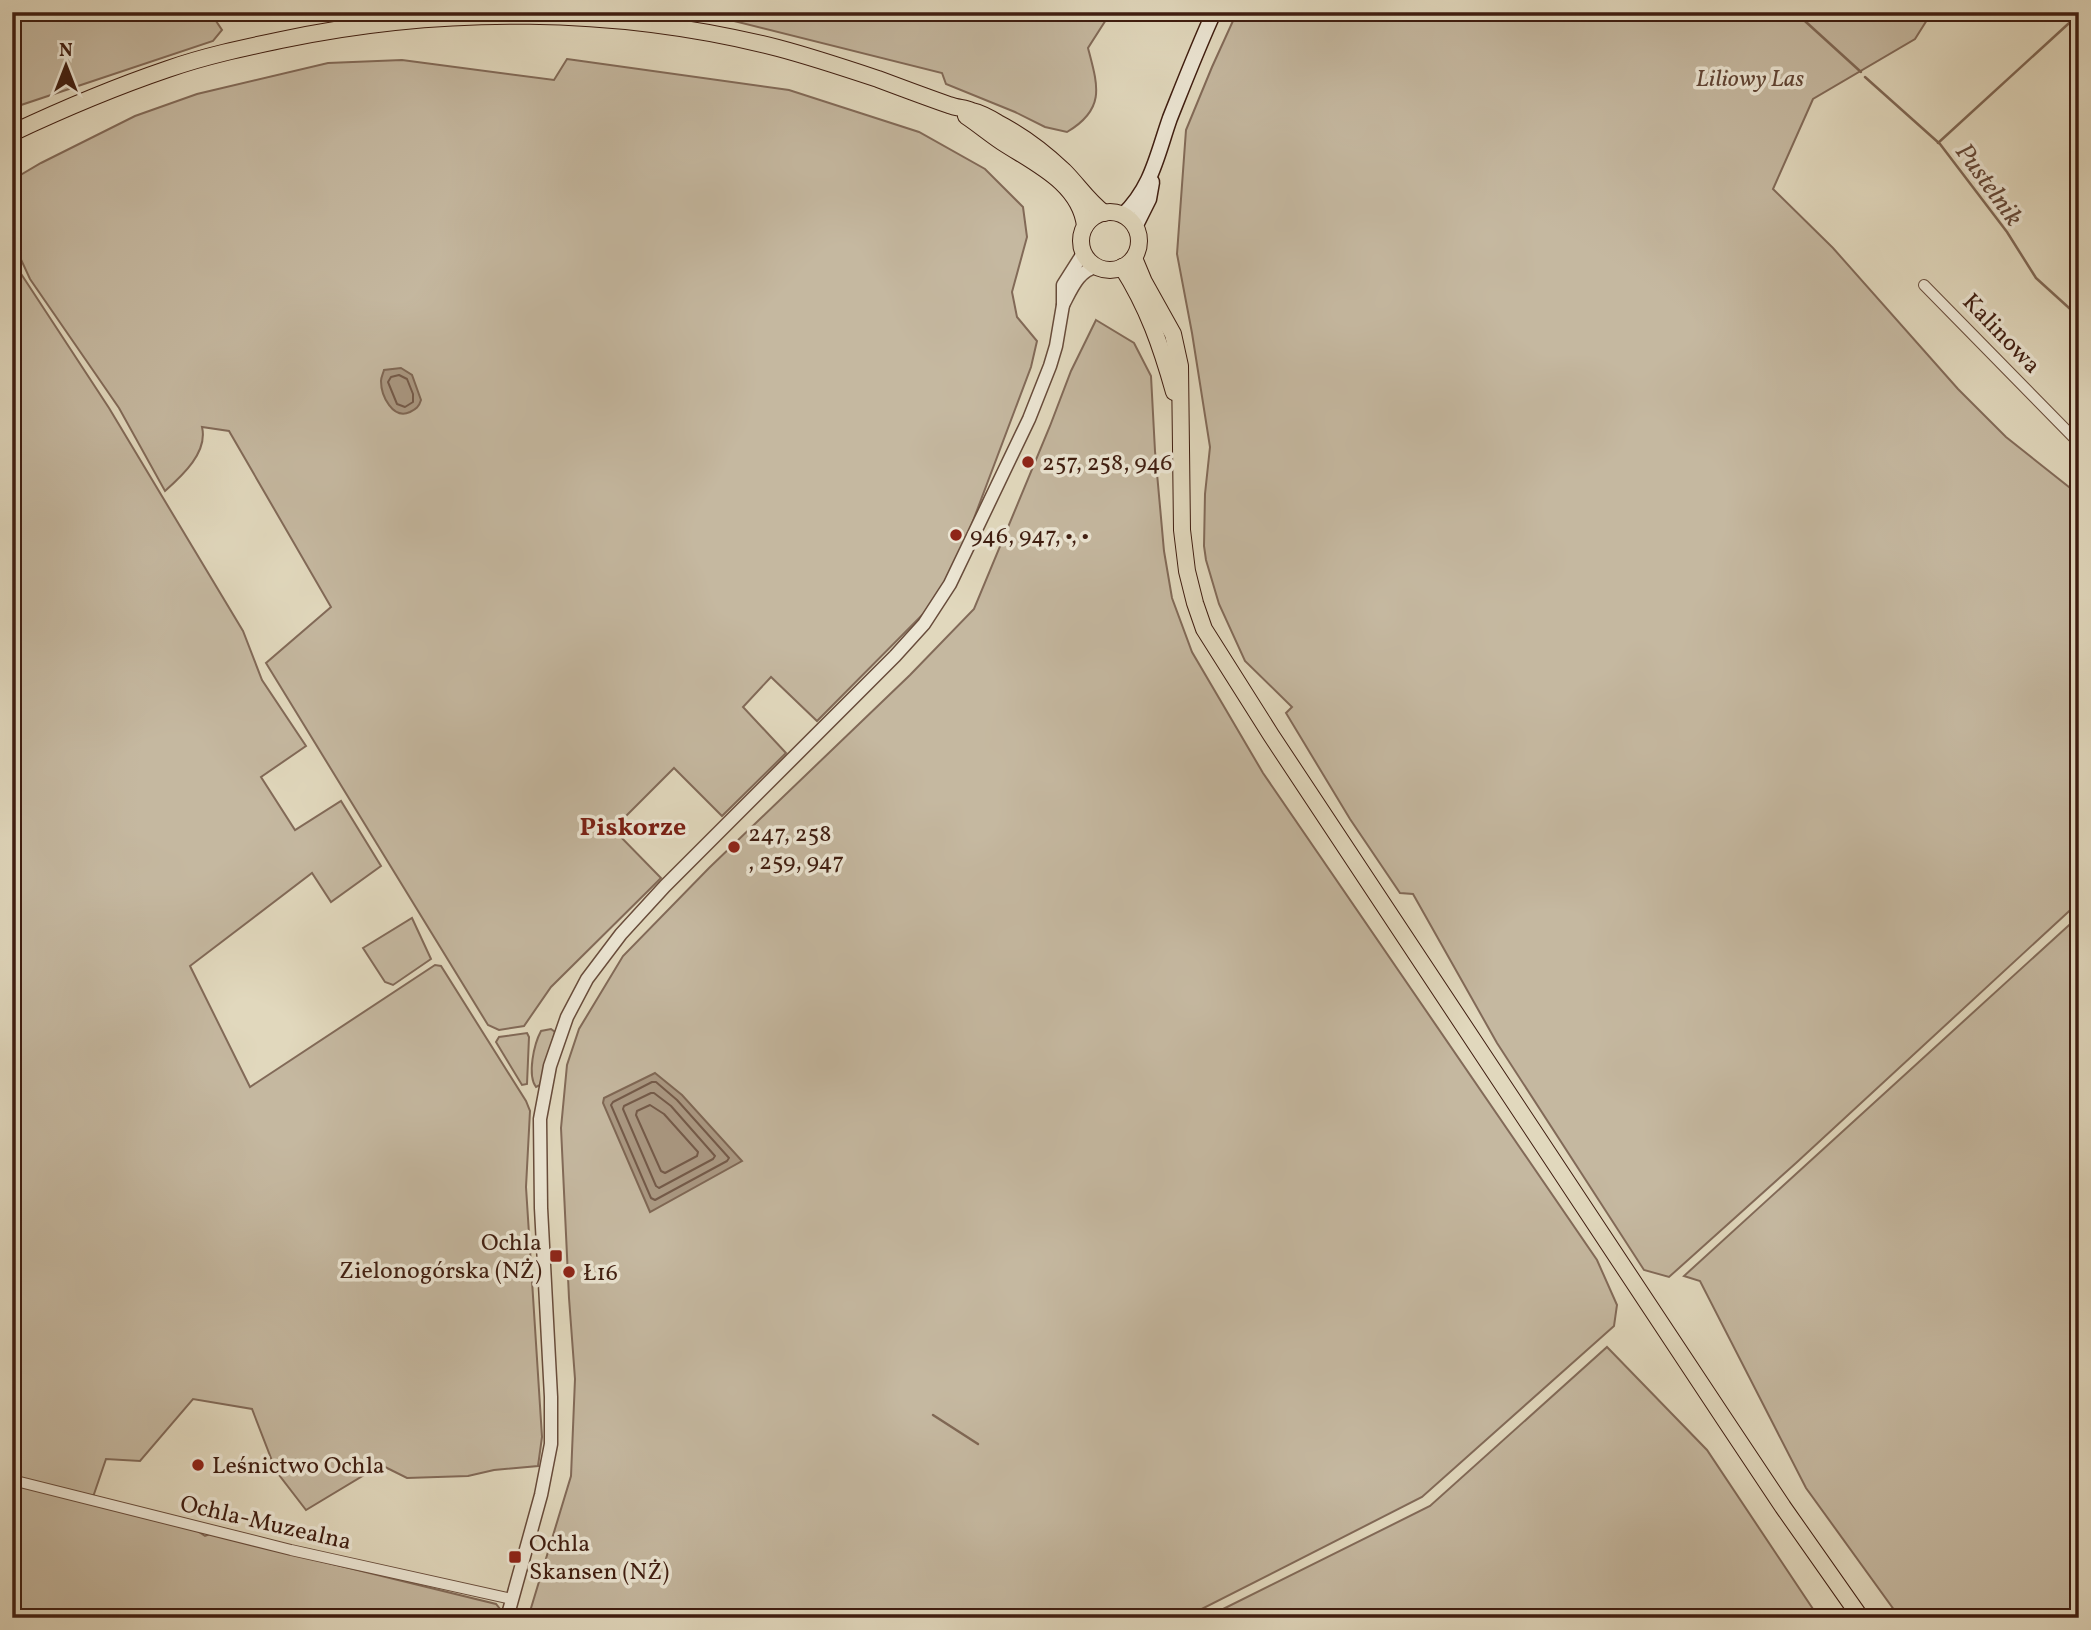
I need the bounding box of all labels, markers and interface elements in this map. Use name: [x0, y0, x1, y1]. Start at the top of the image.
north arrow: [32, 32, 102, 102]
text: N: [59, 38, 73, 64]
park label: Liliowy Las: [1696, 63, 1804, 97]
water label: Pustelnik: [1946, 136, 2031, 234]
street label: Kalinowa: [1954, 287, 2048, 382]
place label: 257, 258, 946: [1042, 447, 1172, 481]
marker: 257, 258, 946: [1020, 454, 1036, 470]
place label: 946, 947, •, •: [970, 520, 1089, 554]
marker: 946, 947, •, •: [948, 527, 964, 543]
district label: Piskorze: [580, 810, 686, 846]
place label: 247, 258 , 259, 947: [748, 818, 844, 880]
marker: 247, 258 , 259, 947: [726, 839, 742, 855]
place label: Ochla Zielonogórska (NŻ): [339, 1227, 542, 1289]
marker: Ochla Zielonogórska (NŻ): [548, 1248, 564, 1264]
place label: Ł16: [583, 1257, 618, 1291]
marker: Ł16: [561, 1264, 577, 1280]
place label: Leśnictwo Ochla: [212, 1450, 385, 1484]
marker: Leśnictwo Ochla: [190, 1457, 206, 1473]
street label: Ochla-Muzealna: [177, 1488, 355, 1560]
place label: Ochla Skansen (NŻ): [529, 1528, 669, 1590]
marker: Ochla Skansen (NŻ): [507, 1549, 523, 1565]

